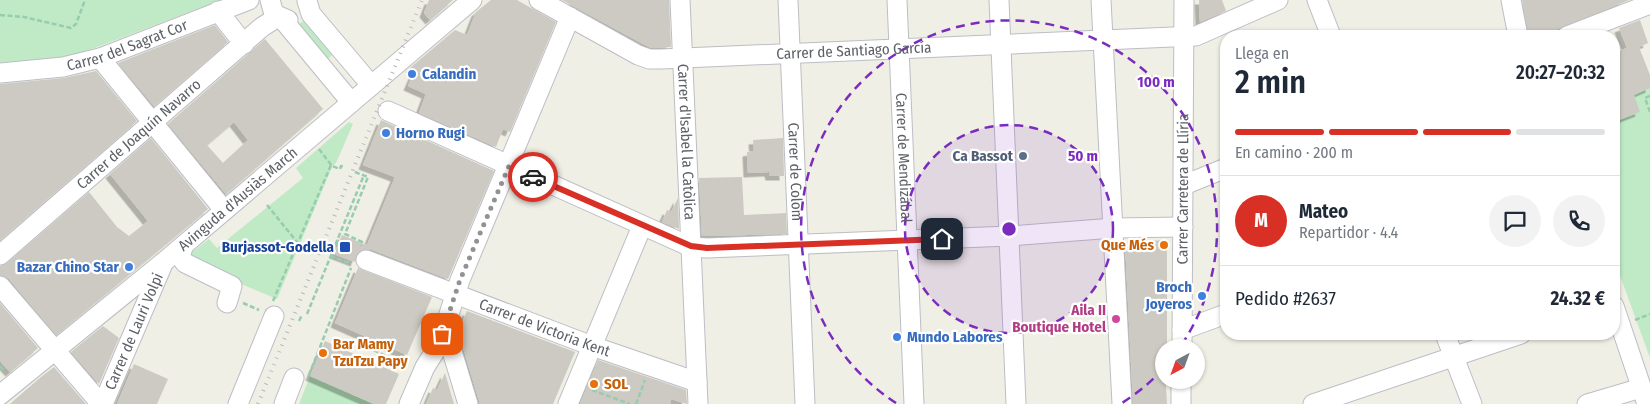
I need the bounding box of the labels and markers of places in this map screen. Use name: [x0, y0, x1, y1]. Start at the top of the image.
place label: Calandin: [422, 65, 476, 83]
marker: Calandin: [406, 68, 418, 80]
place label: Horno Rugi: [396, 124, 465, 142]
marker: Horno Rugi: [380, 127, 392, 139]
place label: Ca Bassot: [953, 147, 1014, 165]
marker: Ca Bassot: [1017, 150, 1029, 162]
pin: [921, 218, 963, 260]
centre of rings: [1000, 220, 1018, 238]
place label: Que Més: [1101, 236, 1154, 254]
place label: Burjassot-Godella: [222, 238, 335, 256]
marker: Que Més: [1158, 239, 1170, 251]
marker: Burjassot-Godella: [338, 240, 352, 254]
place label: Bazar Chino Star: [17, 258, 119, 276]
marker: Bazar Chino Star: [123, 261, 135, 273]
place label: Broch Joyeros: [1144, 278, 1192, 313]
marker: Broch Joyeros: [1196, 290, 1208, 302]
place label: Aila II Boutique Hotel: [1012, 301, 1107, 336]
pin: [421, 313, 463, 355]
marker: Aila II Boutique Hotel: [1110, 313, 1122, 325]
place label: Mundo Labores: [907, 328, 1003, 346]
marker: Mundo Labores: [891, 331, 903, 343]
place label: Bar Mamy TzuTzu Papy: [333, 335, 408, 370]
marker: Bar Mamy TzuTzu Papy: [317, 347, 329, 359]
place label: SOL: [604, 375, 628, 393]
marker: SOL: [588, 378, 600, 390]

